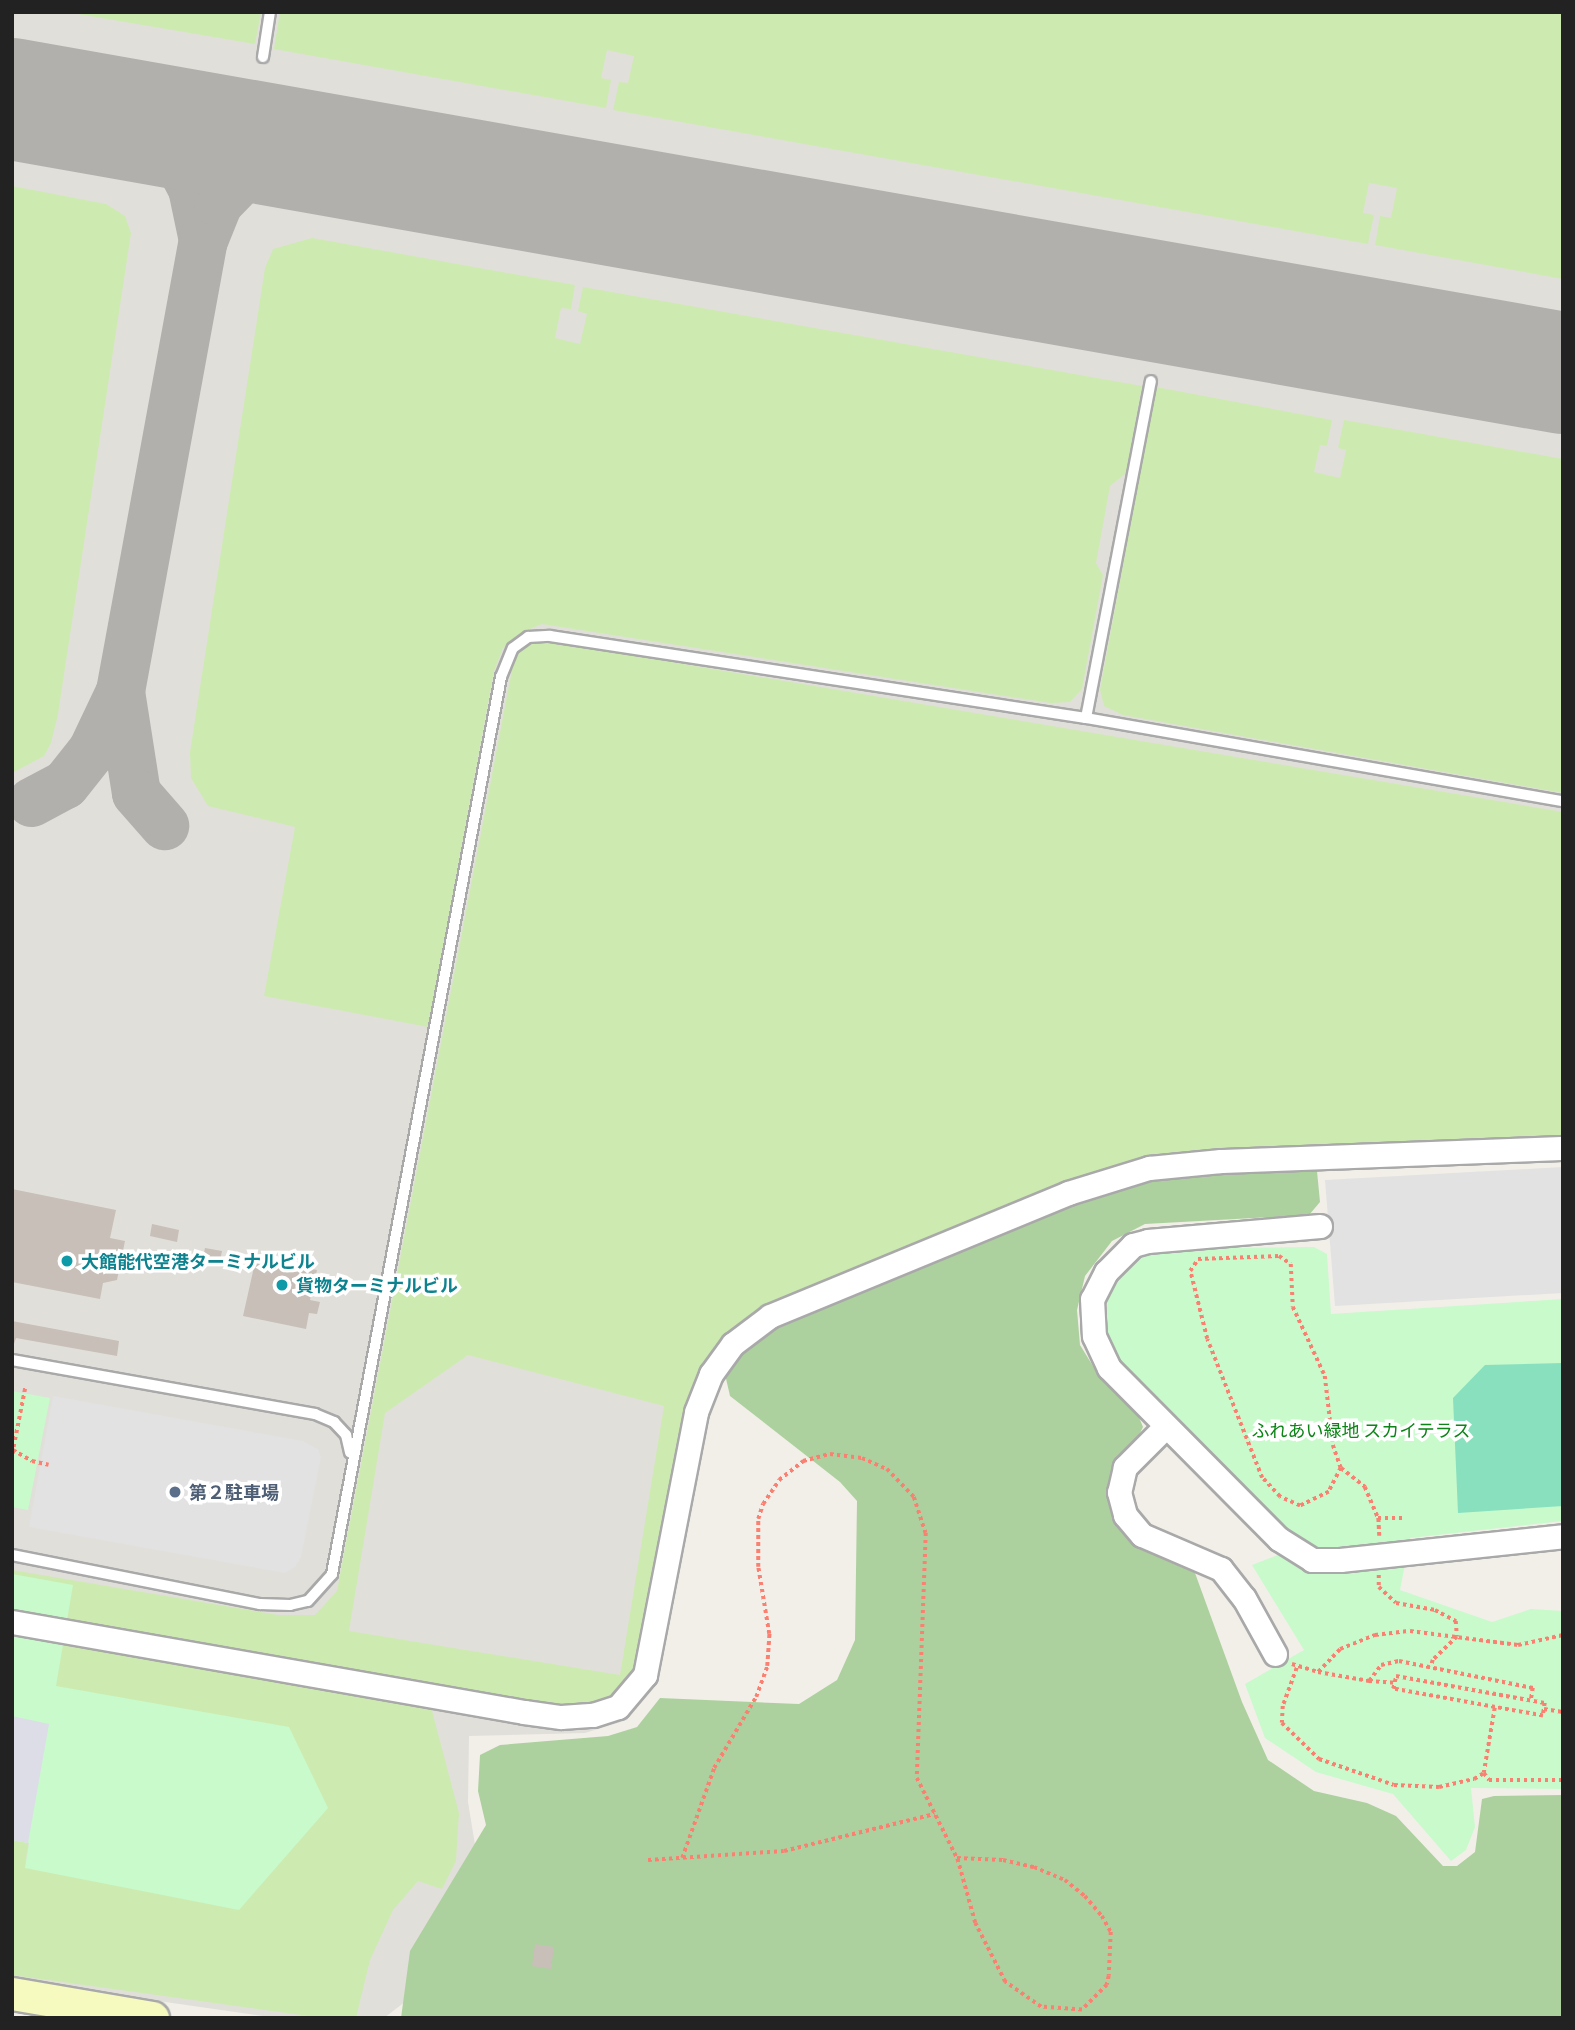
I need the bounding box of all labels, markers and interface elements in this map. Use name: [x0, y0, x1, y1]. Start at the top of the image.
place label: 大館能代空港ターミナルビル: [81, 1250, 315, 1272]
marker: 大館能代空港ターミナルビル: [59, 1253, 75, 1269]
place label: 貨物ターミナルビル: [296, 1274, 458, 1296]
marker: 貨物ターミナルビル: [274, 1277, 290, 1293]
park label: ふれあい緑地 スカイテラス: [1251, 1419, 1471, 1441]
place label: 第２駐車場: [189, 1481, 279, 1503]
marker: 第２駐車場: [167, 1484, 183, 1500]

